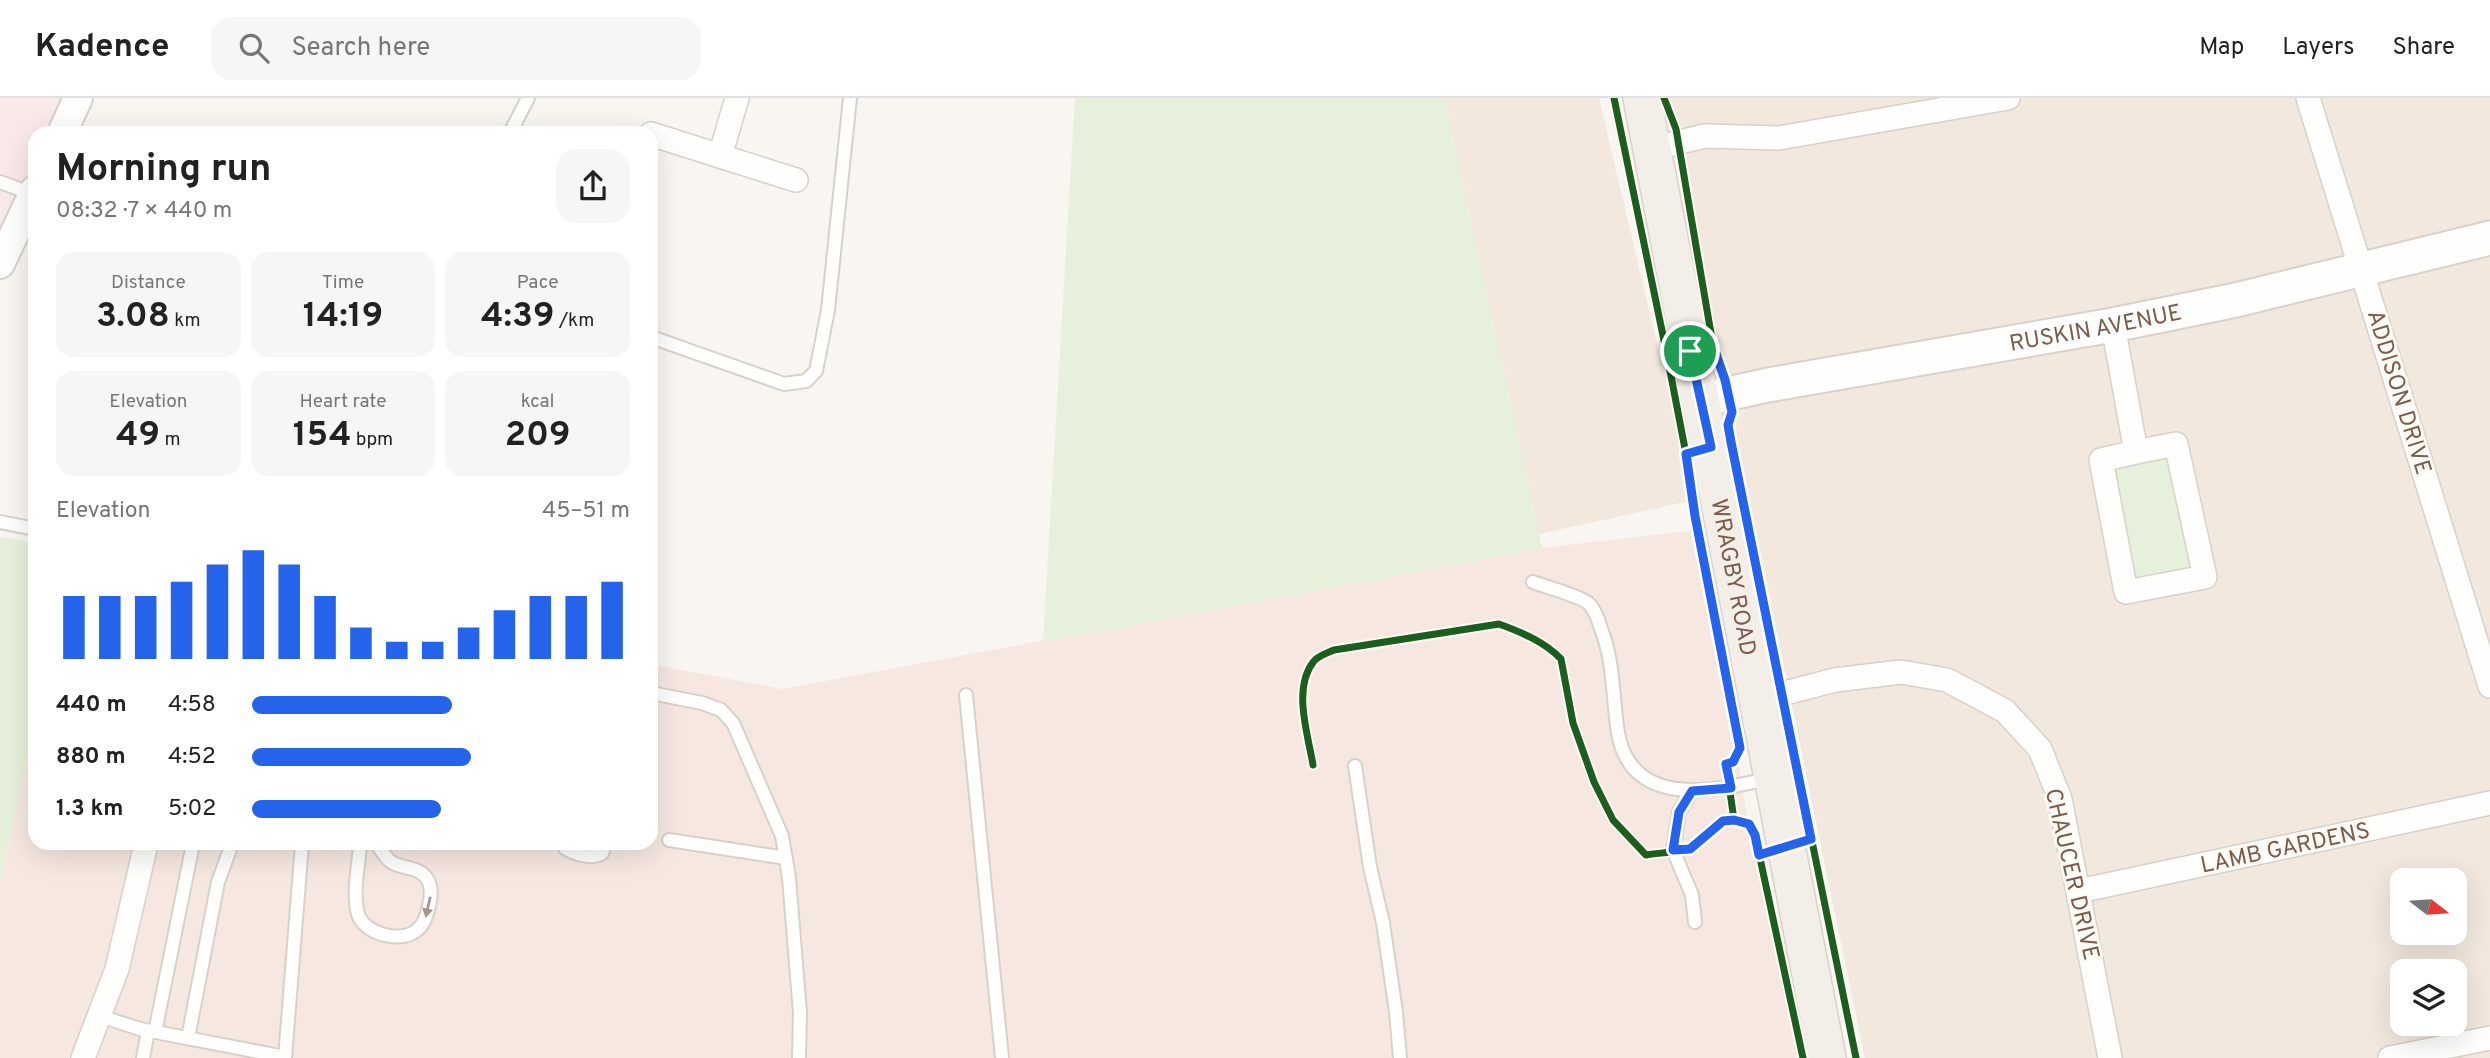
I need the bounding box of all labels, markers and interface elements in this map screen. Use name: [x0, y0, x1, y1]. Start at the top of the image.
search box: [211, 17, 701, 80]
text: Kadence: [35, 27, 169, 69]
icon: search: [235, 29, 273, 67]
text: Search here: [291, 32, 430, 65]
text: Map: [2199, 33, 2244, 63]
text: Layers: [2282, 33, 2354, 63]
text: Share: [2392, 33, 2455, 63]
text: Morning run: [56, 146, 272, 195]
button: share: [556, 149, 630, 223]
text: 08:32 · 7 × 440 m: [56, 197, 232, 226]
text: Distance: [111, 271, 186, 295]
text: Time: [322, 271, 364, 295]
text: Pace: [517, 271, 559, 295]
text: 3.08: [96, 295, 170, 339]
text: 14:19: [303, 295, 383, 339]
text: 4:39: [481, 295, 554, 339]
street label: RUSKIN AVENUE: [2007, 299, 2185, 360]
street label: ADDISON DRIVE: [2359, 307, 2436, 479]
text: km: [170, 309, 201, 333]
text: /km: [554, 309, 594, 333]
pin: [1660, 321, 1720, 381]
icon: arrive: [1671, 332, 1709, 370]
text: Elevation: [109, 390, 187, 414]
text: Heart rate: [300, 390, 386, 414]
text: kcal: [521, 390, 555, 414]
text: 49: [116, 414, 160, 458]
text: 154: [293, 414, 351, 458]
text: 209: [505, 414, 571, 458]
text: m: [160, 428, 181, 452]
text: bpm: [351, 428, 393, 452]
text: Elevation: [56, 497, 151, 526]
text: 45–51 m: [542, 497, 630, 526]
street label: WRAGBY ROAD: [1703, 497, 1761, 659]
text: 440 m: [56, 691, 127, 720]
text: 4:58: [168, 691, 216, 720]
text: 880 m: [56, 743, 126, 772]
text: 4:52: [168, 743, 216, 772]
street label: CHAUCER DRIVE: [2037, 786, 2104, 963]
text: 1.3 km: [56, 795, 123, 824]
text: 5:02: [168, 795, 216, 824]
street label: LAMB GARDENS: [2198, 817, 2373, 882]
north arrow: [2390, 868, 2468, 945]
map controls: [2390, 868, 2467, 1036]
one-way arrow: [422, 896, 433, 918]
button: layers: [2390, 959, 2467, 1036]

